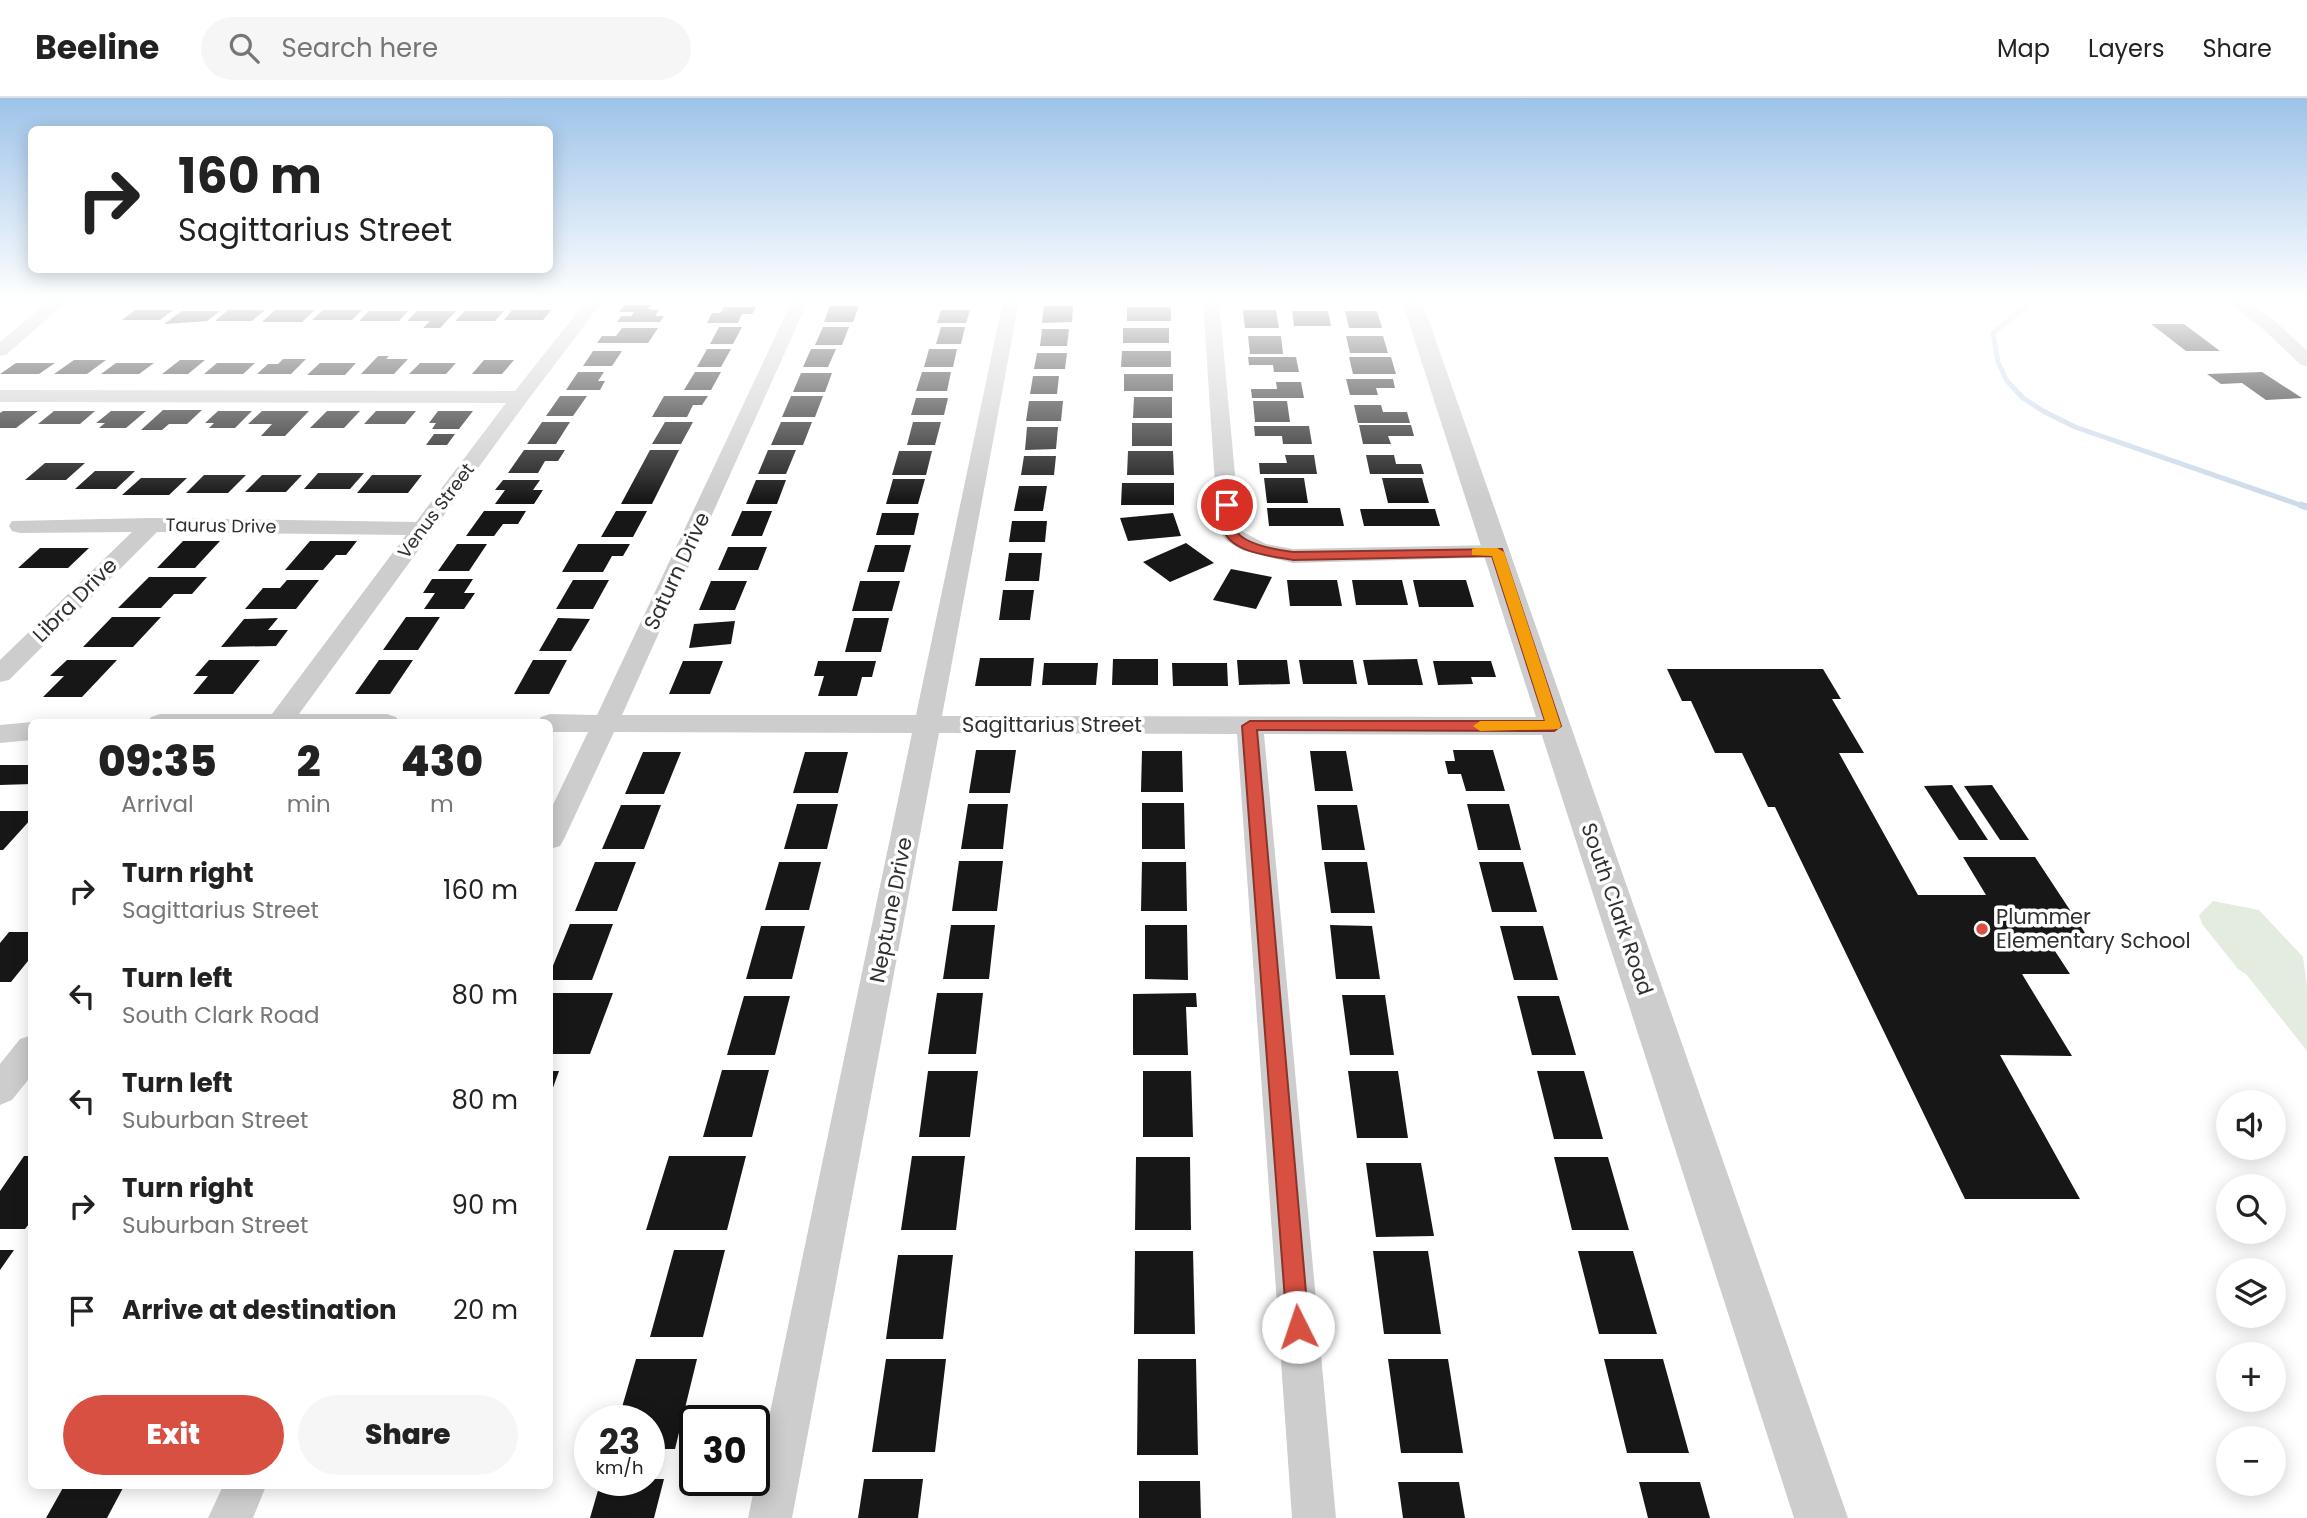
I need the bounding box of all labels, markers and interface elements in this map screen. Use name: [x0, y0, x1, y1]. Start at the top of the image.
search box: [201, 17, 691, 80]
text: Beeline: [35, 24, 159, 71]
icon: search: [225, 29, 263, 67]
text: Search here: [281, 30, 438, 66]
text: Map: [1997, 32, 2050, 65]
text: Layers: [2088, 32, 2164, 65]
text: Share: [2202, 32, 2272, 65]
text: 160 m: [178, 142, 322, 210]
icon: right: [63, 154, 154, 245]
text: Sagittarius Street: [178, 207, 452, 252]
street label: Venus Street: [392, 458, 480, 563]
pin: [1197, 475, 1257, 535]
icon: arrive: [1208, 486, 1246, 524]
street label: Saturn Drive: [637, 507, 717, 635]
street label: Taurus Drive: [165, 512, 277, 539]
street label: Libra Drive: [26, 551, 123, 648]
street label: Sagittarius Street: [962, 710, 1142, 739]
text: 09:35: [98, 732, 217, 791]
text: 2: [297, 732, 321, 791]
text: 430: [401, 732, 483, 791]
text: Arrival: [121, 788, 194, 820]
text: min: [287, 788, 331, 820]
text: m: [430, 788, 454, 820]
street label: South Clark Road: [1574, 819, 1661, 999]
street label: Neptune Drive: [862, 835, 919, 985]
text: Turn right: [122, 855, 254, 891]
icon: right: [63, 872, 101, 910]
text: 160 m: [443, 872, 518, 908]
text: Sagittarius Street: [122, 894, 319, 926]
place label: Plummer Elementary School: [1996, 902, 2191, 955]
marker: Plummer Elementary School: [1974, 921, 1990, 937]
text: Turn left: [122, 960, 233, 996]
icon: left: [63, 977, 101, 1015]
text: 80 m: [452, 977, 518, 1013]
text: South Clark Road: [122, 999, 320, 1031]
text: Turn left: [122, 1065, 233, 1101]
icon: left: [63, 1082, 101, 1120]
text: 80 m: [452, 1082, 518, 1118]
map controls: [2216, 1090, 2286, 1496]
button: sound: [2216, 1090, 2286, 1160]
text: Suburban Street: [122, 1104, 308, 1136]
text: Turn right: [122, 1170, 254, 1206]
button: search: [2216, 1174, 2286, 1244]
icon: right: [63, 1187, 101, 1225]
text: 90 m: [452, 1187, 518, 1223]
text: Suburban Street: [122, 1209, 308, 1241]
button: layers: [2216, 1258, 2286, 1328]
position arrow: [1261, 1290, 1335, 1364]
icon: arrive: [63, 1292, 101, 1330]
text: Arrive at destination: [122, 1292, 397, 1328]
text: 20 m: [453, 1292, 518, 1328]
button: +: [2216, 1342, 2286, 1412]
button: Exit: [63, 1395, 284, 1475]
button: Share: [298, 1395, 518, 1475]
speed limit sign: 30: [679, 1405, 770, 1496]
text: 23: [599, 1417, 640, 1466]
button: −: [2216, 1426, 2286, 1496]
text: km/h: [596, 1455, 643, 1480]

